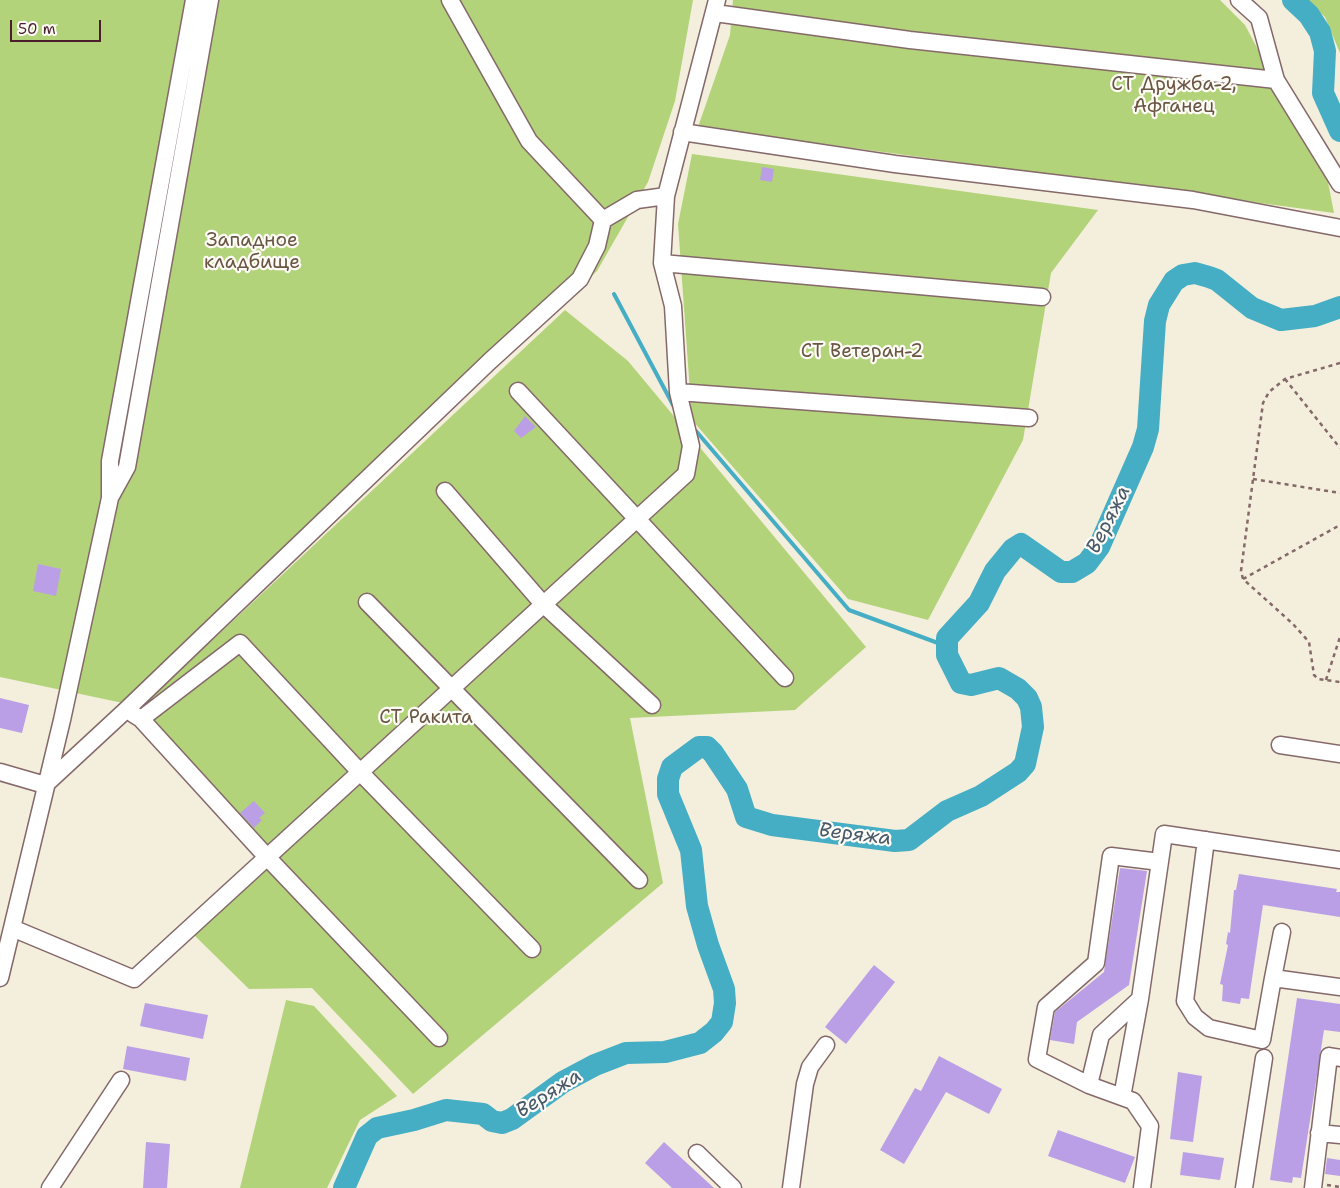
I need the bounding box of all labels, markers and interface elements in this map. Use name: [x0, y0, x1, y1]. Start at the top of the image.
scale bar: [12, 10, 104, 42]
text: 50 m: [18, 19, 56, 39]
park label: СТ Дружба-2, Афганец: [1111, 74, 1237, 118]
park label: Западное кладбище: [204, 230, 300, 274]
park label: СТ Ветеран-2: [801, 341, 923, 363]
water label: Веряжа: [1082, 482, 1136, 558]
park label: СТ Ракита: [379, 707, 473, 729]
water label: Веряжа: [817, 819, 893, 851]
water label: Веряжа: [512, 1065, 586, 1123]

